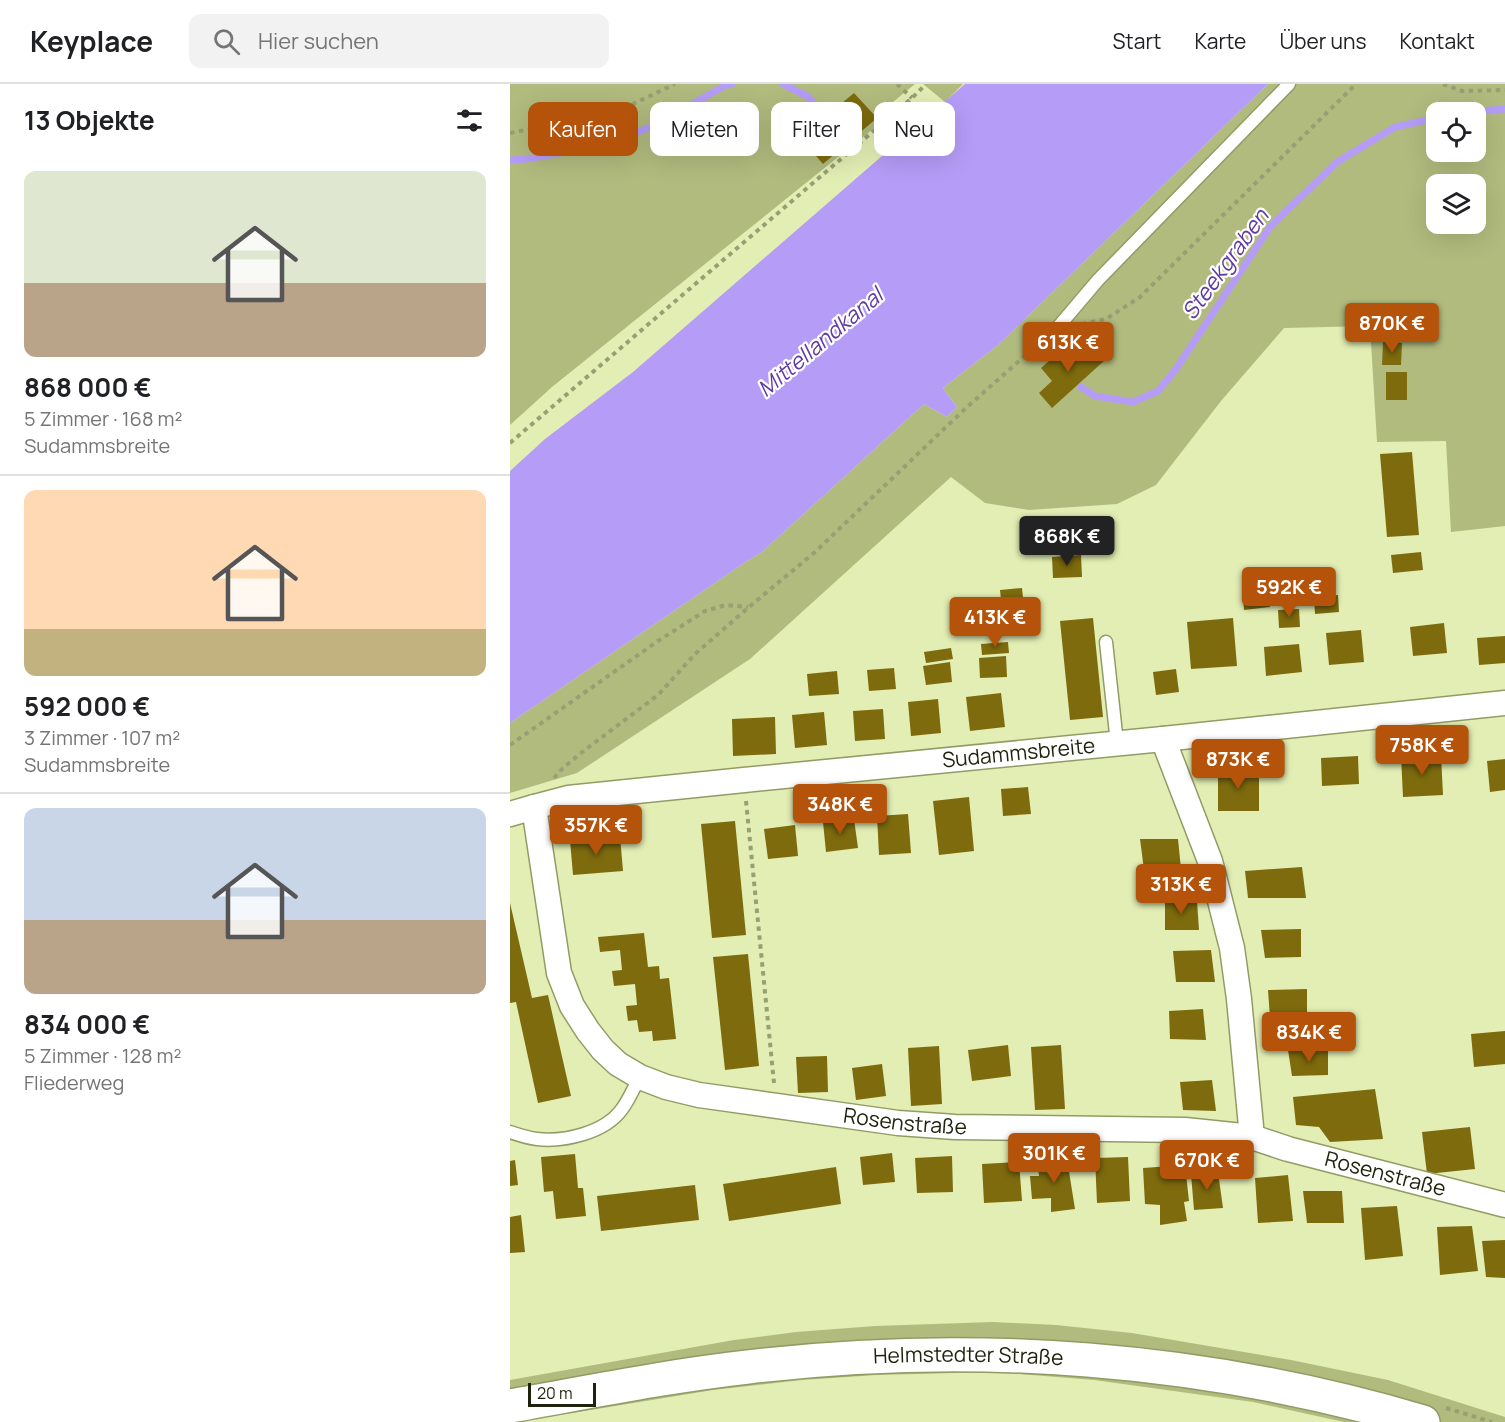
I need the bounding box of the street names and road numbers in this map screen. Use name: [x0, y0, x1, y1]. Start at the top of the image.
street label: Sudammsbreite: [941, 731, 1096, 774]
street label: Rosenstraße: [842, 1100, 967, 1140]
street label: Rosenstraße: [1322, 1144, 1449, 1202]
street label: Helmstedter Straße: [873, 1340, 1064, 1371]

